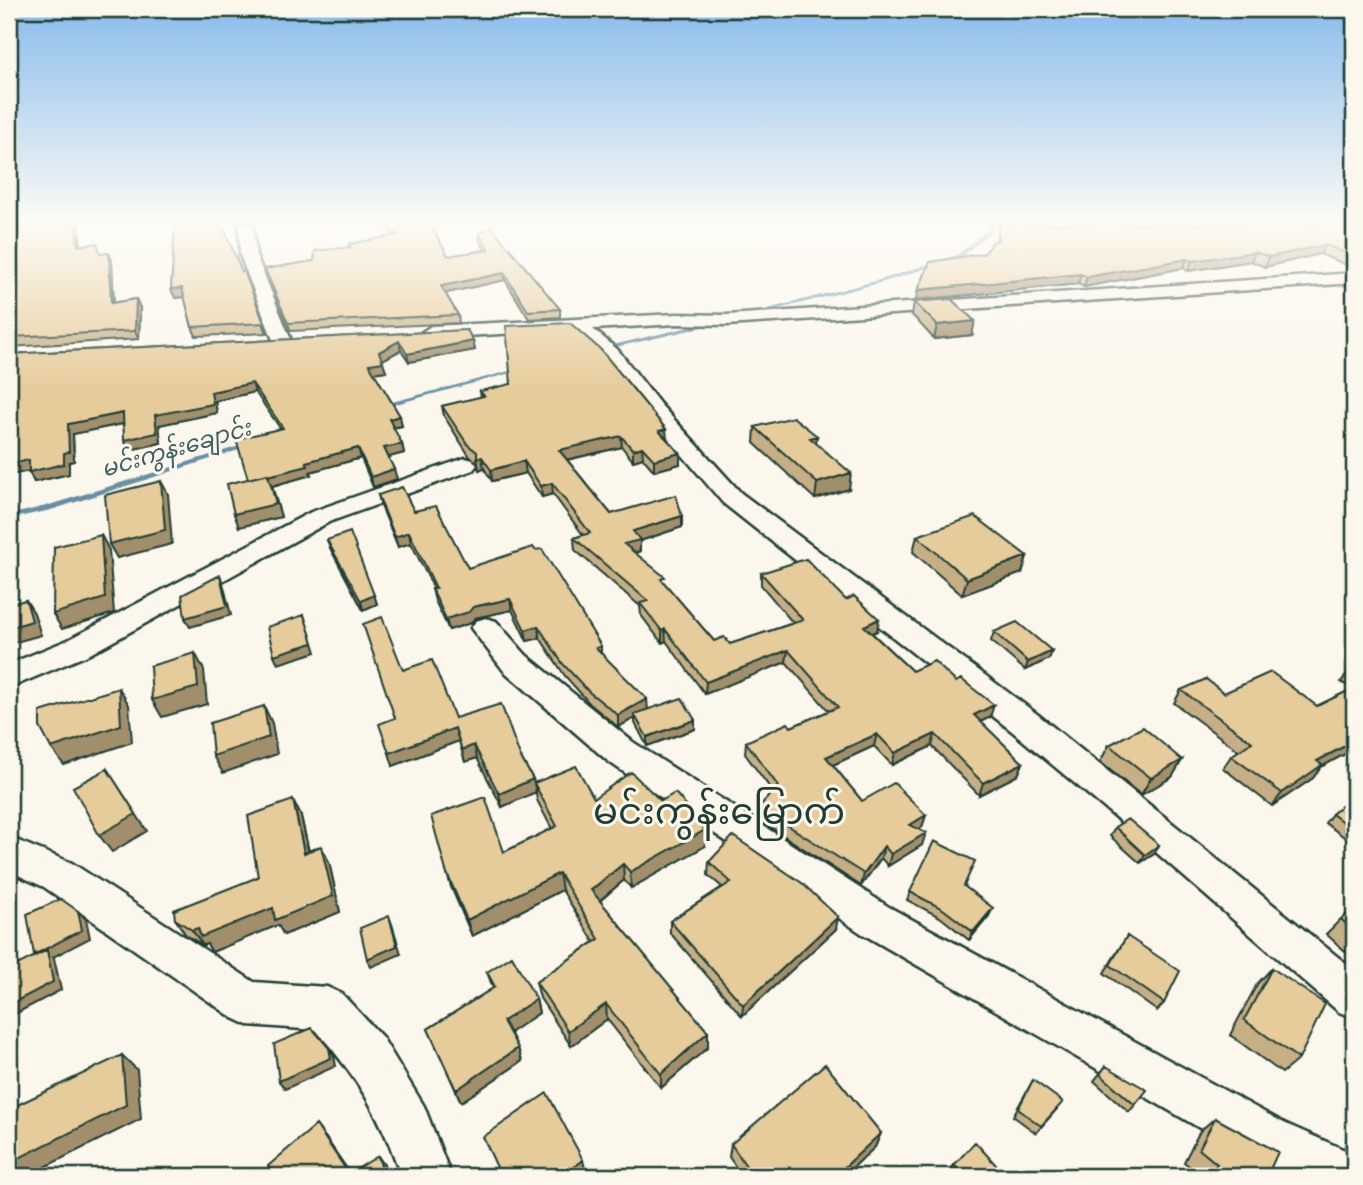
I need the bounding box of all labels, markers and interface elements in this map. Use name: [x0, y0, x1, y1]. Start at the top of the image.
water label: မင်းကွန်းချောင်း: [97, 411, 257, 488]
district label: မင်းကွန်းမြောက်: [593, 785, 845, 841]

